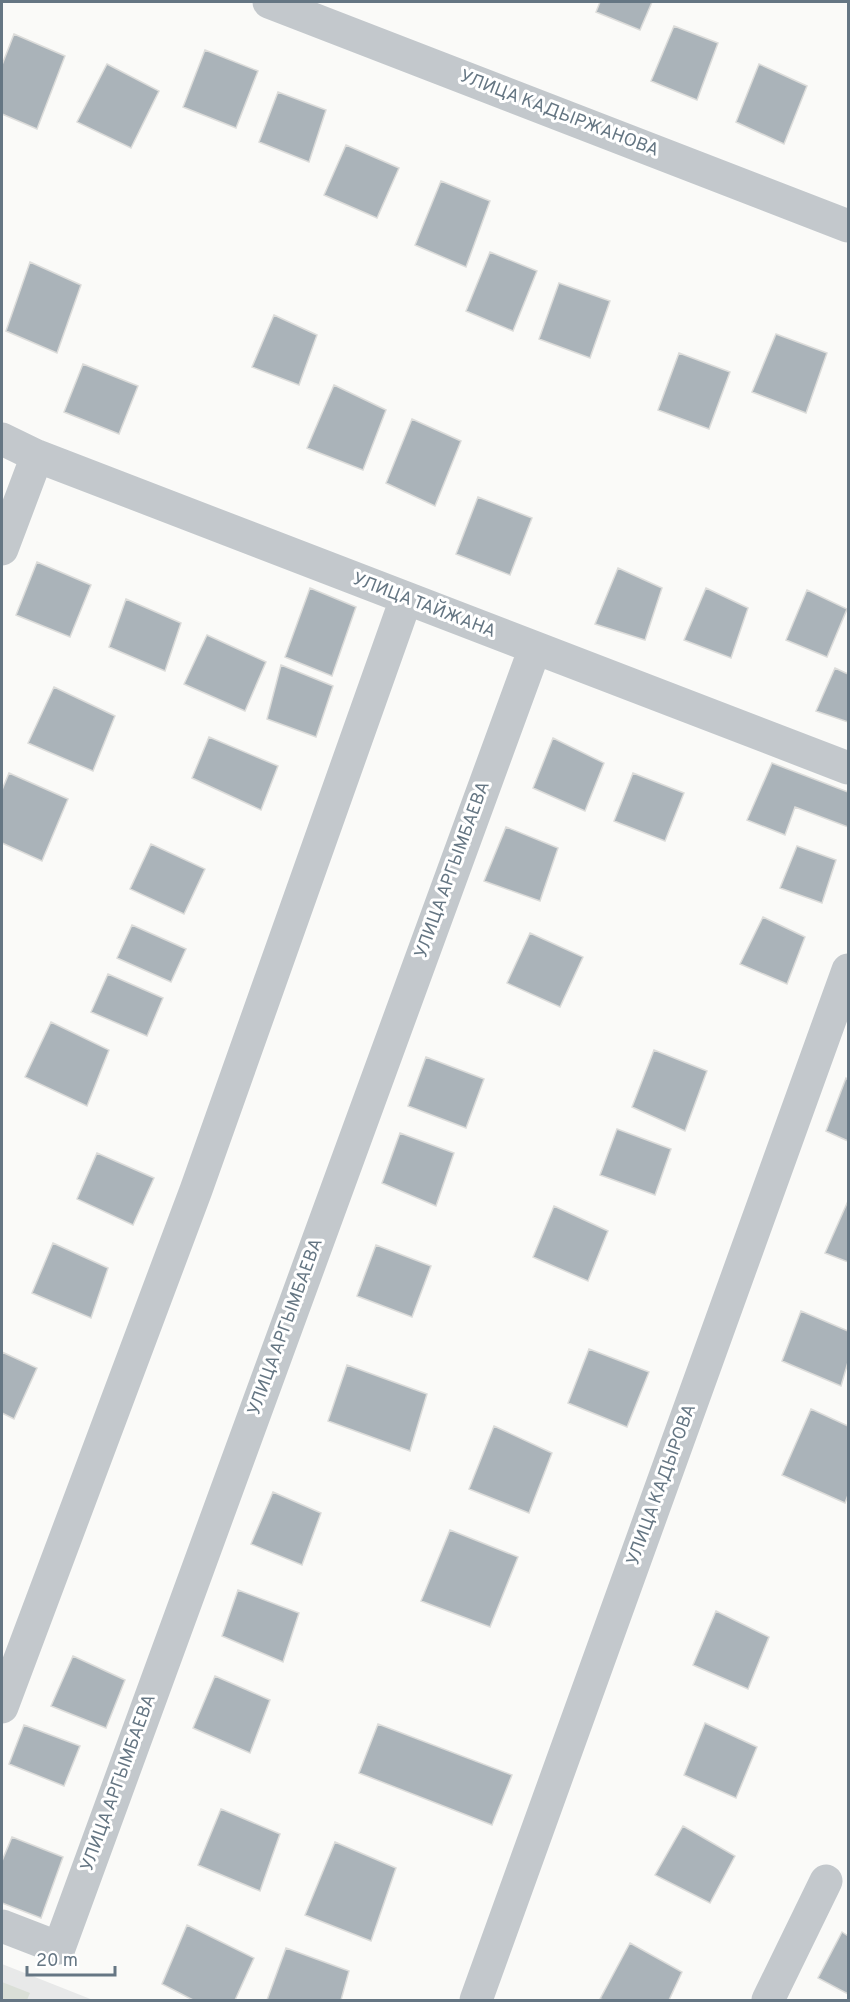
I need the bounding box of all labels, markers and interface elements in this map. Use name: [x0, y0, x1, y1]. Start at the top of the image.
street label: УЛИЦА КАДЫРЖАНОВА: [456, 65, 662, 163]
street label: УЛИЦА ТАЙЖАНА: [349, 566, 500, 644]
street label: УЛИЦА АРГЫМБАЕВА: [410, 778, 496, 962]
street label: УЛИЦА АРГЫМБАЕВА: [243, 1235, 329, 1419]
street label: УЛИЦА КАДЫРОВА: [622, 1401, 702, 1569]
street label: УЛИЦА АРГЫМБАЕВА: [76, 1691, 162, 1875]
scale bar: [27, 1939, 116, 1977]
text: 20 m: [36, 1950, 78, 1973]

